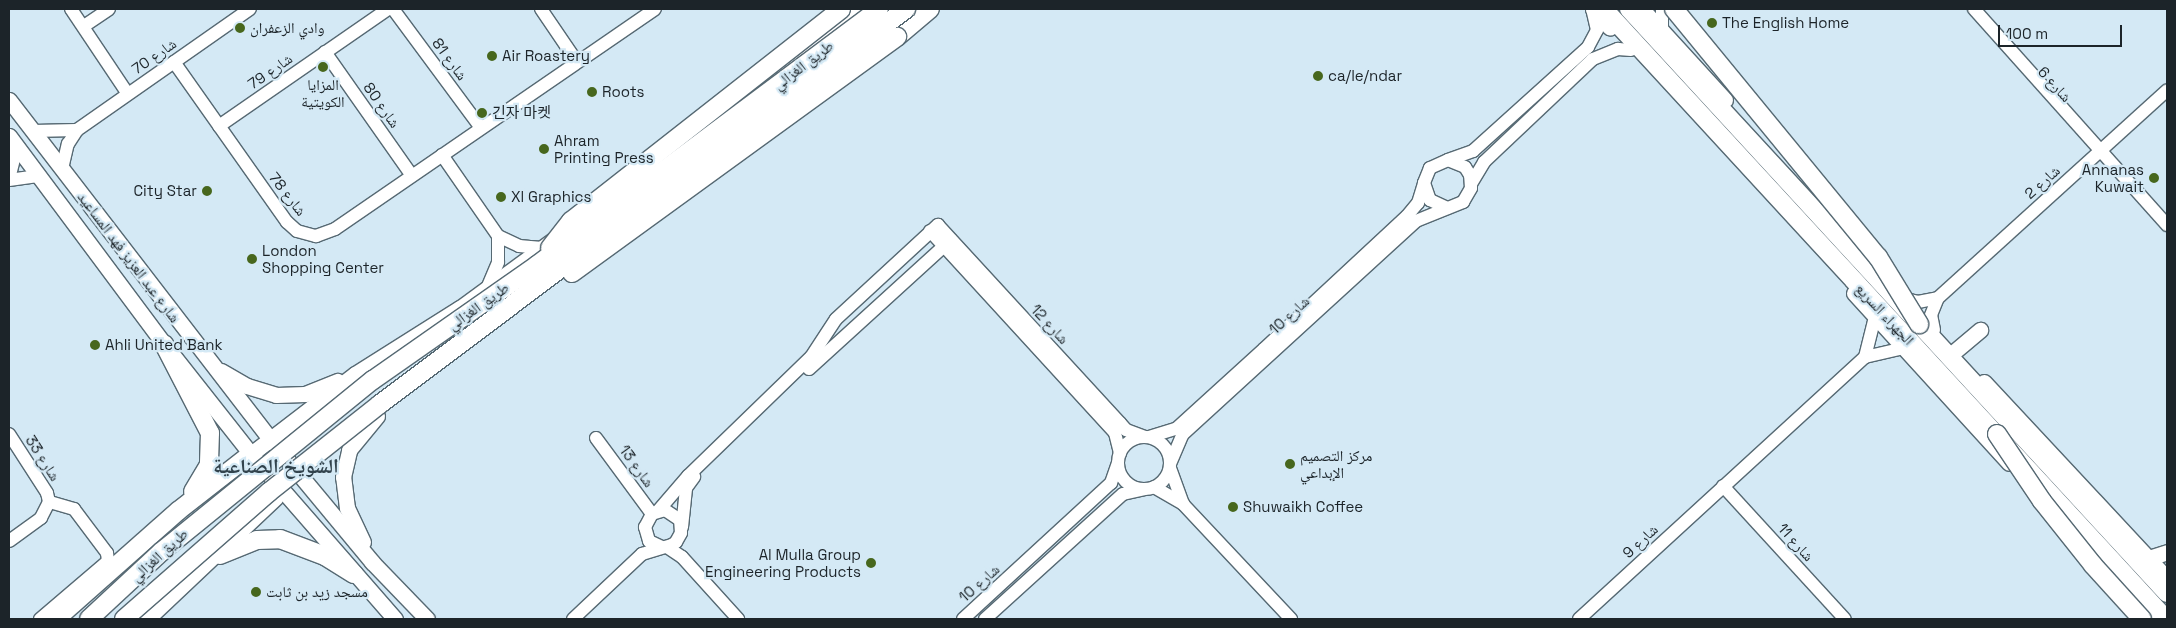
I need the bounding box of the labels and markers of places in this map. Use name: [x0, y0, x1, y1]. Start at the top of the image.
place label: The English Home: [1722, 14, 1849, 32]
marker: The English Home: [1706, 17, 1718, 29]
place label: وادي الزعفران: [250, 19, 325, 37]
marker: وادي الزعفران: [234, 22, 246, 34]
place label: Air Roastery: [502, 47, 590, 65]
marker: Air Roastery: [486, 50, 498, 62]
marker: المزايا الكويتية: [317, 61, 329, 73]
place label: ca/le/ndar: [1328, 67, 1402, 85]
marker: ca/le/ndar: [1312, 70, 1324, 82]
place label: المزايا الكويتية: [301, 75, 345, 110]
place label: Roots: [602, 83, 645, 101]
marker: Roots: [586, 86, 598, 98]
place label: 긴자 마켓: [492, 104, 551, 122]
marker: 긴자 마켓: [476, 107, 488, 119]
place label: Ahram Printing Press: [554, 131, 654, 166]
marker: Ahram Printing Press: [538, 143, 550, 155]
place label: Annanas Kuwait: [2082, 160, 2144, 195]
marker: Annanas Kuwait: [2148, 172, 2160, 184]
place label: City Star: [133, 182, 197, 200]
marker: City Star: [201, 185, 213, 197]
place label: Xl Graphics: [511, 188, 591, 206]
marker: Xl Graphics: [495, 191, 507, 203]
place label: London Shopping Center: [262, 241, 384, 276]
marker: London Shopping Center: [246, 253, 258, 265]
place label: Ahli United Bank: [105, 336, 223, 354]
marker: Ahli United Bank: [89, 339, 101, 351]
place label: مركز التصميم الإبداعي: [1300, 446, 1372, 481]
marker: مركز التصميم الإبداعي: [1284, 458, 1296, 470]
place label: Shuwaikh Coffee: [1243, 498, 1363, 516]
marker: Shuwaikh Coffee: [1227, 501, 1239, 513]
place label: Al Mulla Group Engineering Products: [705, 545, 861, 580]
marker: Al Mulla Group Engineering Products: [865, 557, 877, 569]
place label: مسجد زيد بن ثابت: [266, 583, 368, 601]
marker: مسجد زيد بن ثابت: [250, 586, 262, 598]

